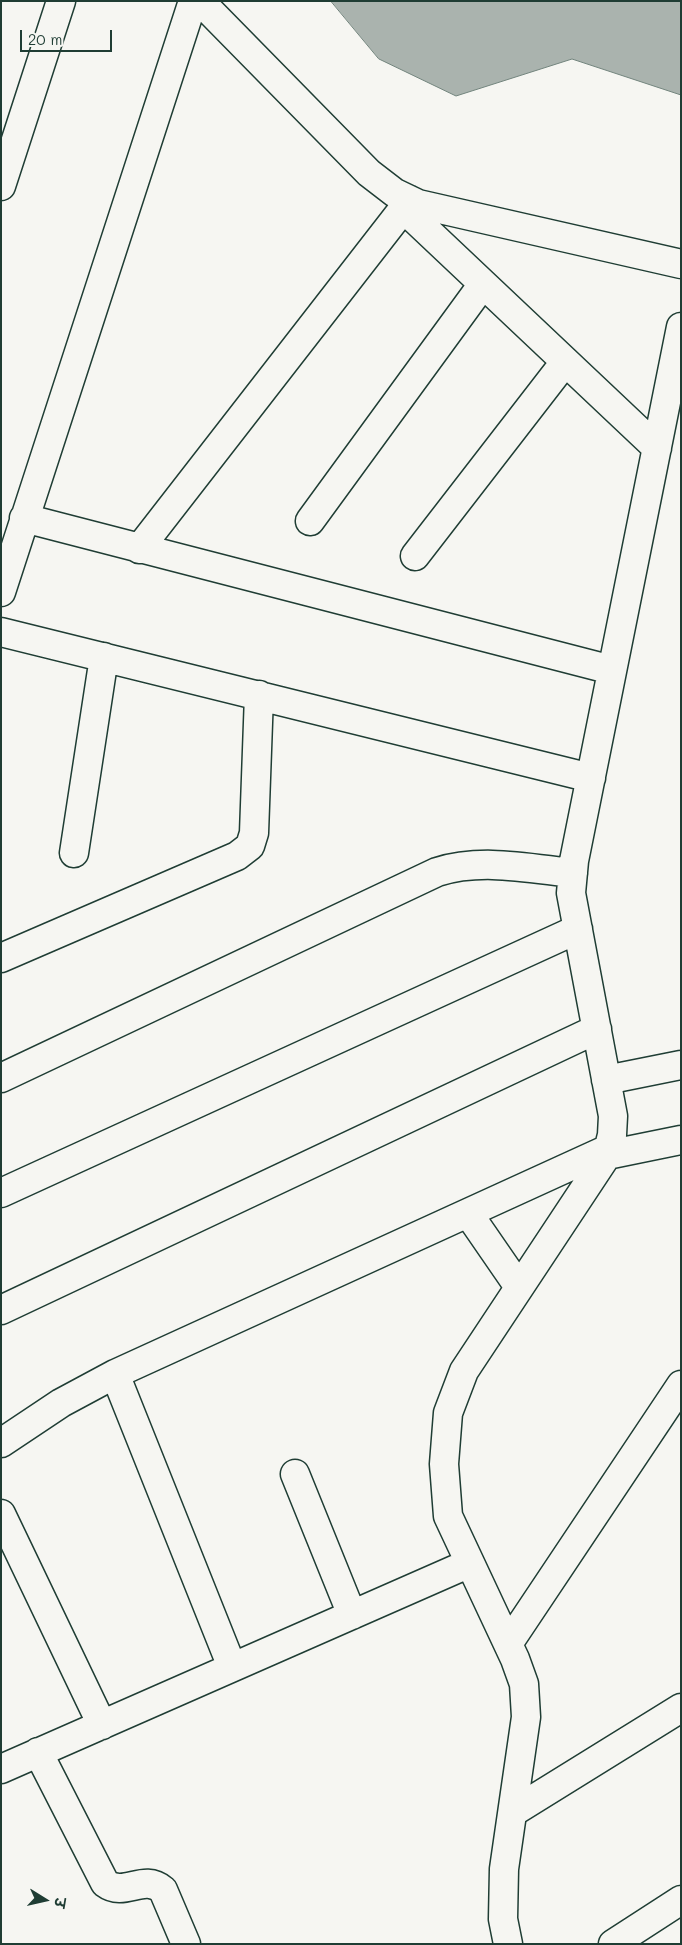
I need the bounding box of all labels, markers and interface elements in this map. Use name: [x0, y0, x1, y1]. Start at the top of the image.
scale bar: [22, 20, 115, 52]
text: 20 m: [28, 29, 62, 49]
north arrow: [20, 1875, 70, 1925]
text: उ: [50, 1896, 70, 1909]

